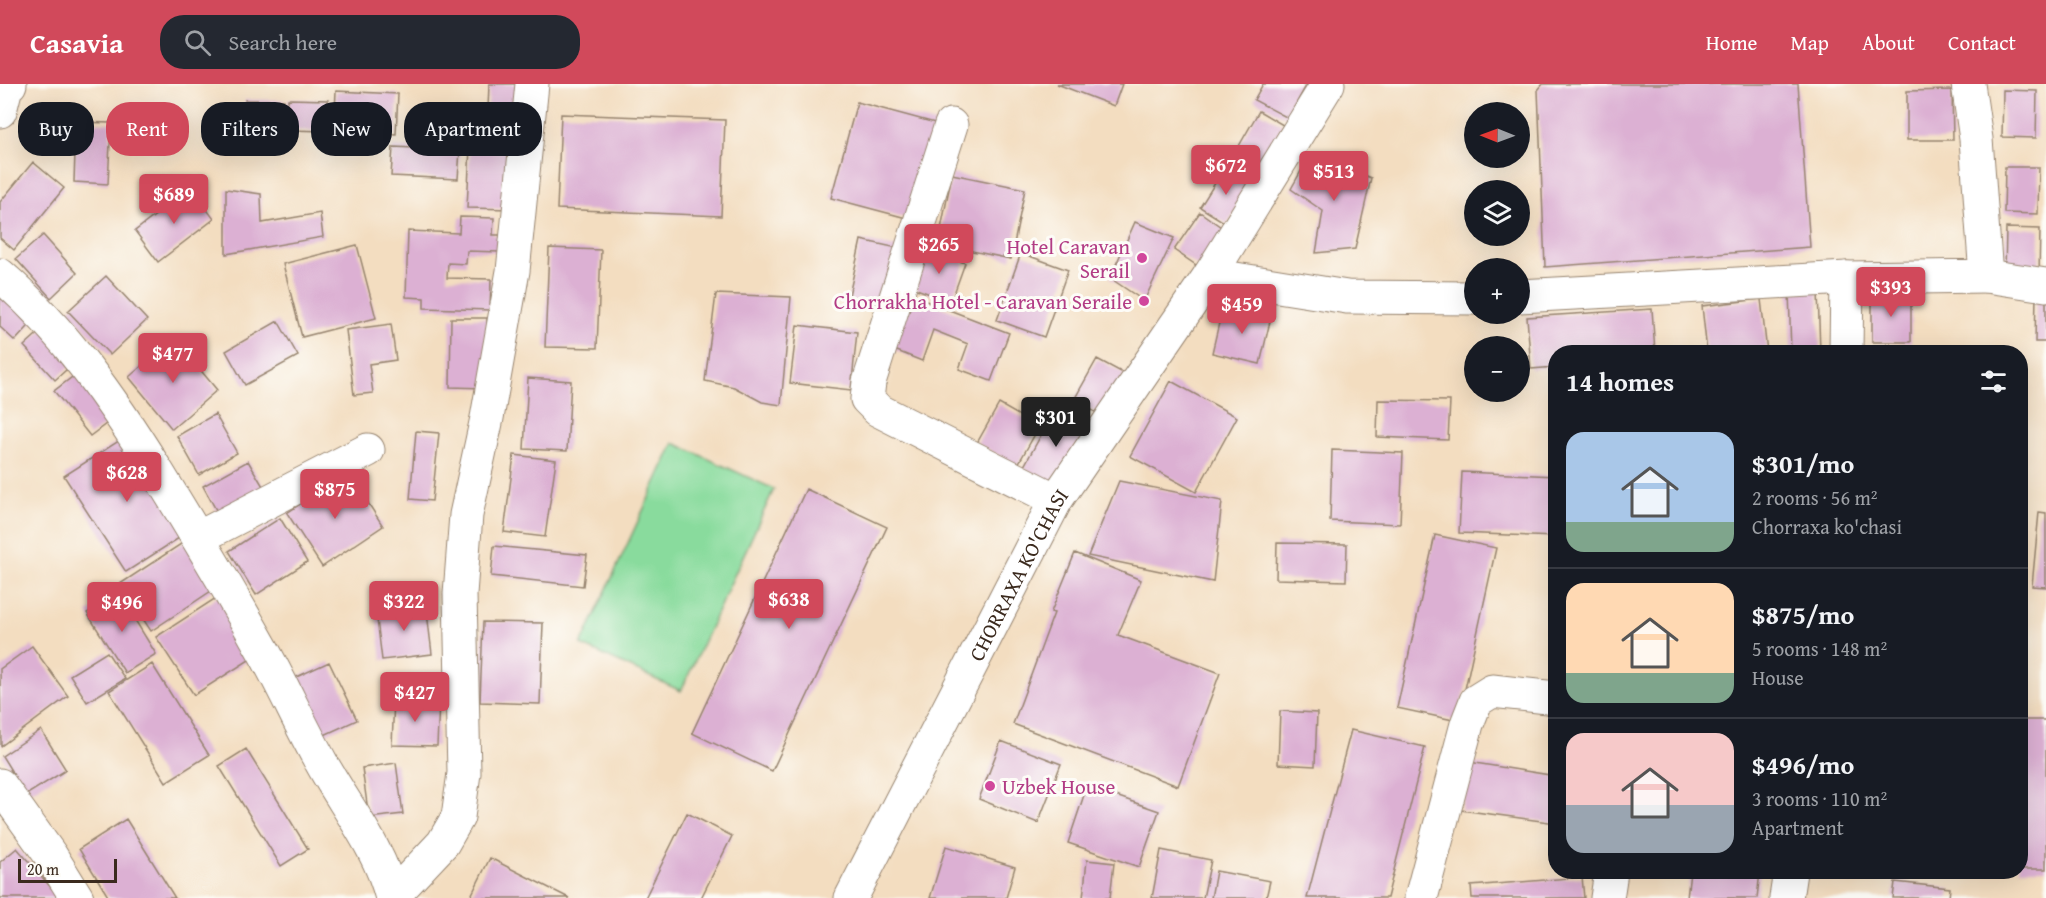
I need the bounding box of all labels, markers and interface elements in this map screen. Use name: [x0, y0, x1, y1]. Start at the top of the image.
search box: [160, 15, 580, 69]
text: Casavia: [30, 22, 124, 63]
icon: search: [181, 26, 214, 59]
text: Search here: [229, 26, 337, 58]
text: Home: [1706, 27, 1757, 58]
text: Map: [1790, 27, 1829, 58]
text: About: [1862, 27, 1915, 58]
text: Contact: [1948, 27, 2016, 58]
chip: Buy: [18, 102, 94, 156]
chip: Rent: [106, 102, 189, 156]
chip: Filters: [201, 102, 299, 156]
chip: New: [311, 102, 392, 156]
chip: Apartment: [404, 102, 542, 156]
north arrow: [1464, 102, 1530, 168]
map controls: [1464, 102, 1530, 402]
pin: $672: [1190, 145, 1262, 196]
text: $672: [1205, 150, 1247, 179]
pin: $513: [1298, 151, 1370, 202]
text: $513: [1313, 156, 1355, 185]
pin: $689: [138, 174, 210, 225]
text: $689: [153, 179, 195, 208]
button: layers: [1464, 180, 1530, 246]
pin: $265: [903, 224, 975, 275]
text: $265: [918, 229, 960, 258]
place label: Hotel Caravan Serail: [1006, 231, 1130, 286]
marker: Hotel Caravan Serail: [1135, 251, 1149, 265]
button: +: [1464, 258, 1530, 324]
pin: $393: [1855, 267, 1927, 318]
text: $393: [1870, 272, 1912, 301]
pin: $459: [1206, 284, 1278, 335]
place label: Chorrakha Hotel - Caravan Seraile: [834, 286, 1132, 317]
text: $459: [1221, 289, 1263, 318]
marker: Chorrakha Hotel - Caravan Seraile: [1137, 294, 1151, 308]
pin: $477: [137, 333, 209, 384]
button: −: [1464, 336, 1530, 402]
text: $477: [152, 338, 194, 367]
text: 14 homes: [1566, 362, 1674, 401]
icon: filters: [1977, 365, 2010, 398]
pin: $301: [1020, 397, 1092, 448]
text: $301: [1035, 402, 1077, 431]
text: $301/mo: [1752, 444, 1854, 483]
pin: $628: [91, 452, 163, 503]
icon: home: [1614, 456, 1686, 528]
text: $628: [106, 457, 148, 486]
pin: $875: [299, 469, 371, 520]
text: $875: [314, 474, 356, 503]
street label: CHORRAXA KO'CHASI: [960, 482, 1075, 666]
text: 2 rooms · 56 m²: [1752, 483, 1878, 512]
text: Chorraxa ko'chasi: [1752, 512, 1902, 541]
pin: $638: [753, 579, 825, 630]
pin: $322: [368, 581, 440, 632]
pin: $496: [86, 582, 158, 633]
text: $638: [768, 584, 810, 613]
text: $322: [383, 586, 425, 615]
text: $496: [101, 587, 143, 616]
text: $875/mo: [1752, 595, 1854, 634]
icon: home: [1614, 607, 1686, 679]
text: 5 rooms · 148 m²: [1752, 634, 1887, 663]
text: House: [1752, 663, 1804, 692]
pin: $427: [379, 672, 451, 723]
text: $427: [394, 677, 436, 706]
text: $496/mo: [1752, 745, 1854, 784]
icon: home: [1614, 757, 1686, 829]
place label: Uzbek House: [1002, 771, 1115, 802]
marker: Uzbek House: [983, 779, 997, 793]
text: 3 rooms · 110 m²: [1752, 784, 1887, 813]
text: Apartment: [1752, 813, 1844, 842]
scale bar: [18, 856, 117, 884]
text: 20 m: [27, 857, 59, 881]

